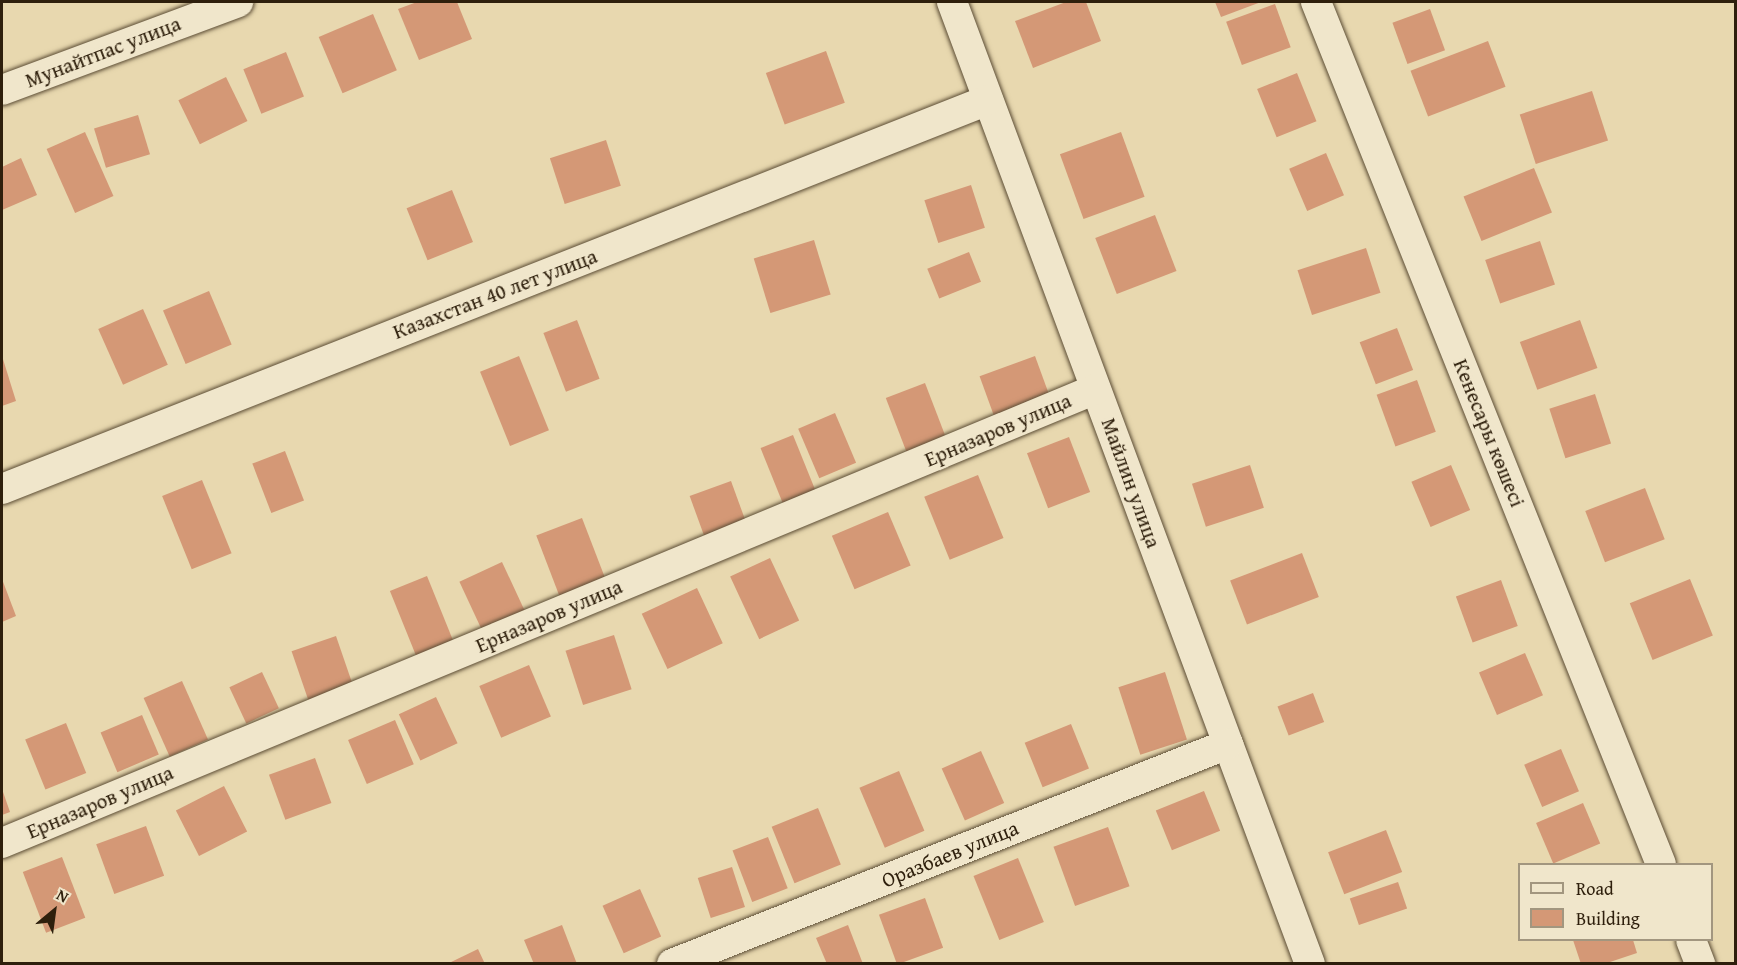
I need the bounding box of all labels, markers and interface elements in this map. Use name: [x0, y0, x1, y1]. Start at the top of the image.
street label: Мунайтпас улица: [22, 11, 184, 93]
street label: Казахстан 40 лет улица: [389, 243, 601, 345]
street label: Кенесары көшесі: [1448, 355, 1530, 511]
street label: Ерназаров улица: [921, 388, 1075, 472]
street label: Майлин улица: [1096, 415, 1166, 551]
street label: Ерназаров улица: [472, 574, 626, 658]
street label: Ерназаров улица: [23, 760, 177, 844]
street label: Оразбаев улица: [878, 815, 1022, 893]
legend: [1518, 863, 1713, 941]
text: Road: [1576, 875, 1614, 902]
north arrow: [24, 881, 84, 941]
text: N: [52, 882, 73, 908]
text: Building: [1576, 905, 1640, 932]

